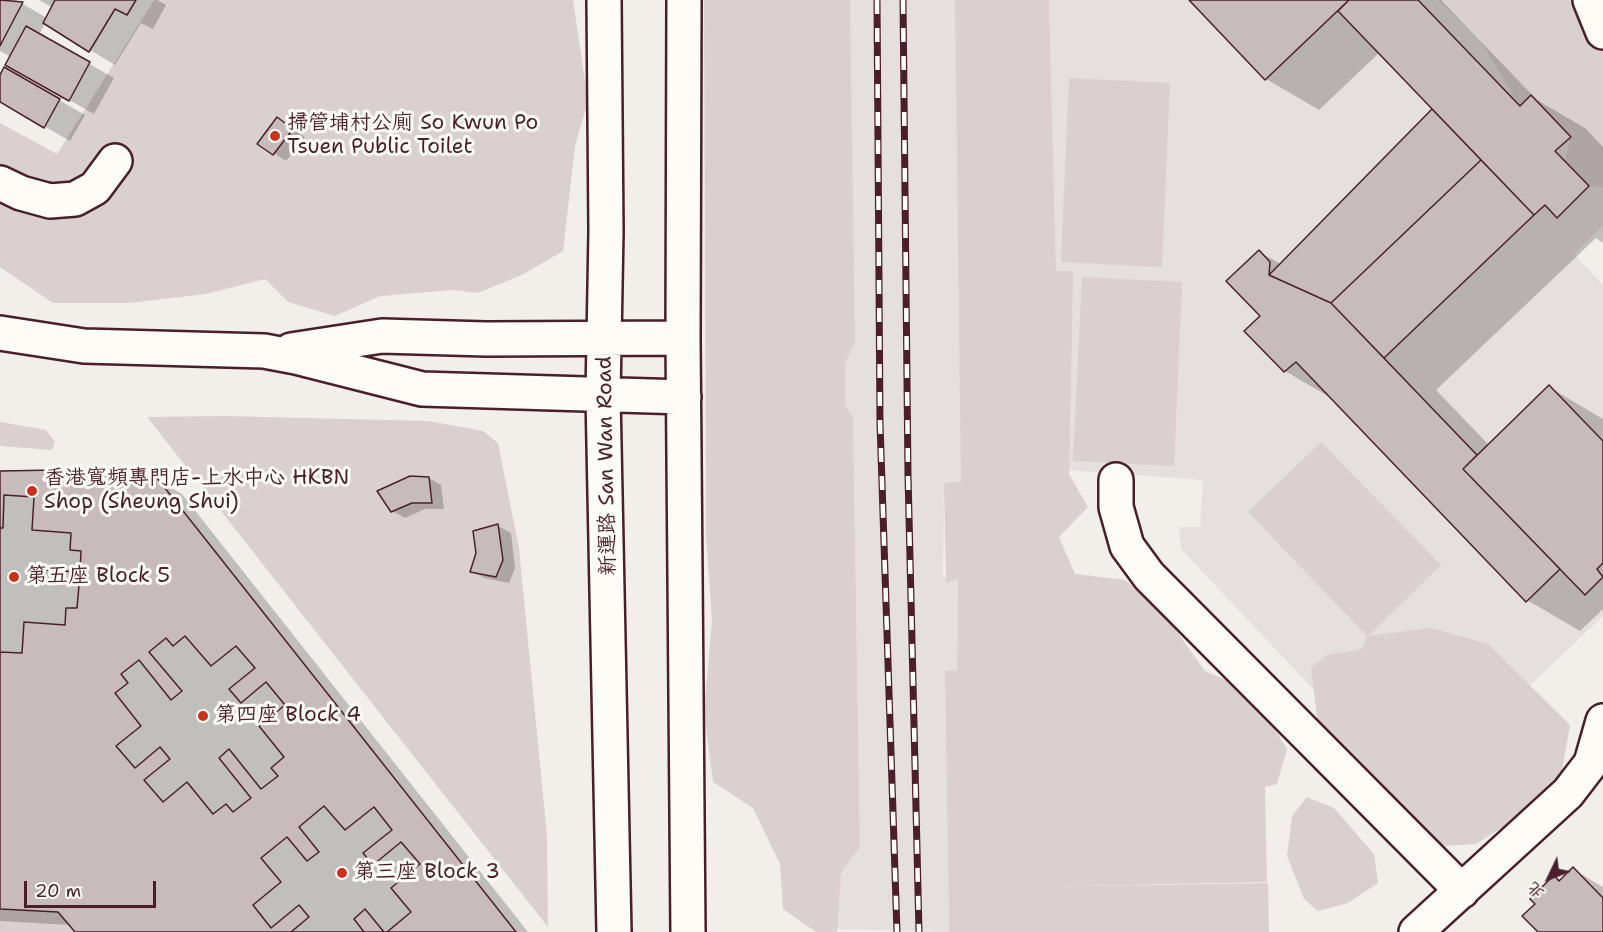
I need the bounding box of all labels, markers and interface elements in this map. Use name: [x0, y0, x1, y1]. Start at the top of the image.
place label: 掃管埔村公廁 So Kwun Po Tsuen Public Toilet: [287, 111, 538, 161]
marker: 掃管埔村公廁 So Kwun Po Tsuen Public Toilet: [268, 129, 282, 143]
street label: 新運路 San Wan Road: [592, 356, 622, 576]
place label: 香港寬頻專門店-上水中心 HKBN Shop (Sheung Shui): [44, 466, 349, 516]
marker: 香港寬頻專門店-上水中心 HKBN Shop (Sheung Shui): [25, 484, 39, 498]
place label: 第五座 Block 5: [26, 564, 170, 590]
marker: 第五座 Block 5: [7, 570, 21, 584]
place label: 第四座 Block 4: [215, 703, 361, 729]
marker: 第四座 Block 4: [196, 709, 210, 723]
north arrow: [1519, 848, 1579, 908]
place label: 第三座 Block 3: [354, 860, 500, 886]
marker: 第三座 Block 3: [335, 866, 349, 880]
scale bar: [27, 869, 159, 907]
text: 北: [1522, 878, 1549, 904]
text: 20 m: [35, 879, 81, 903]

